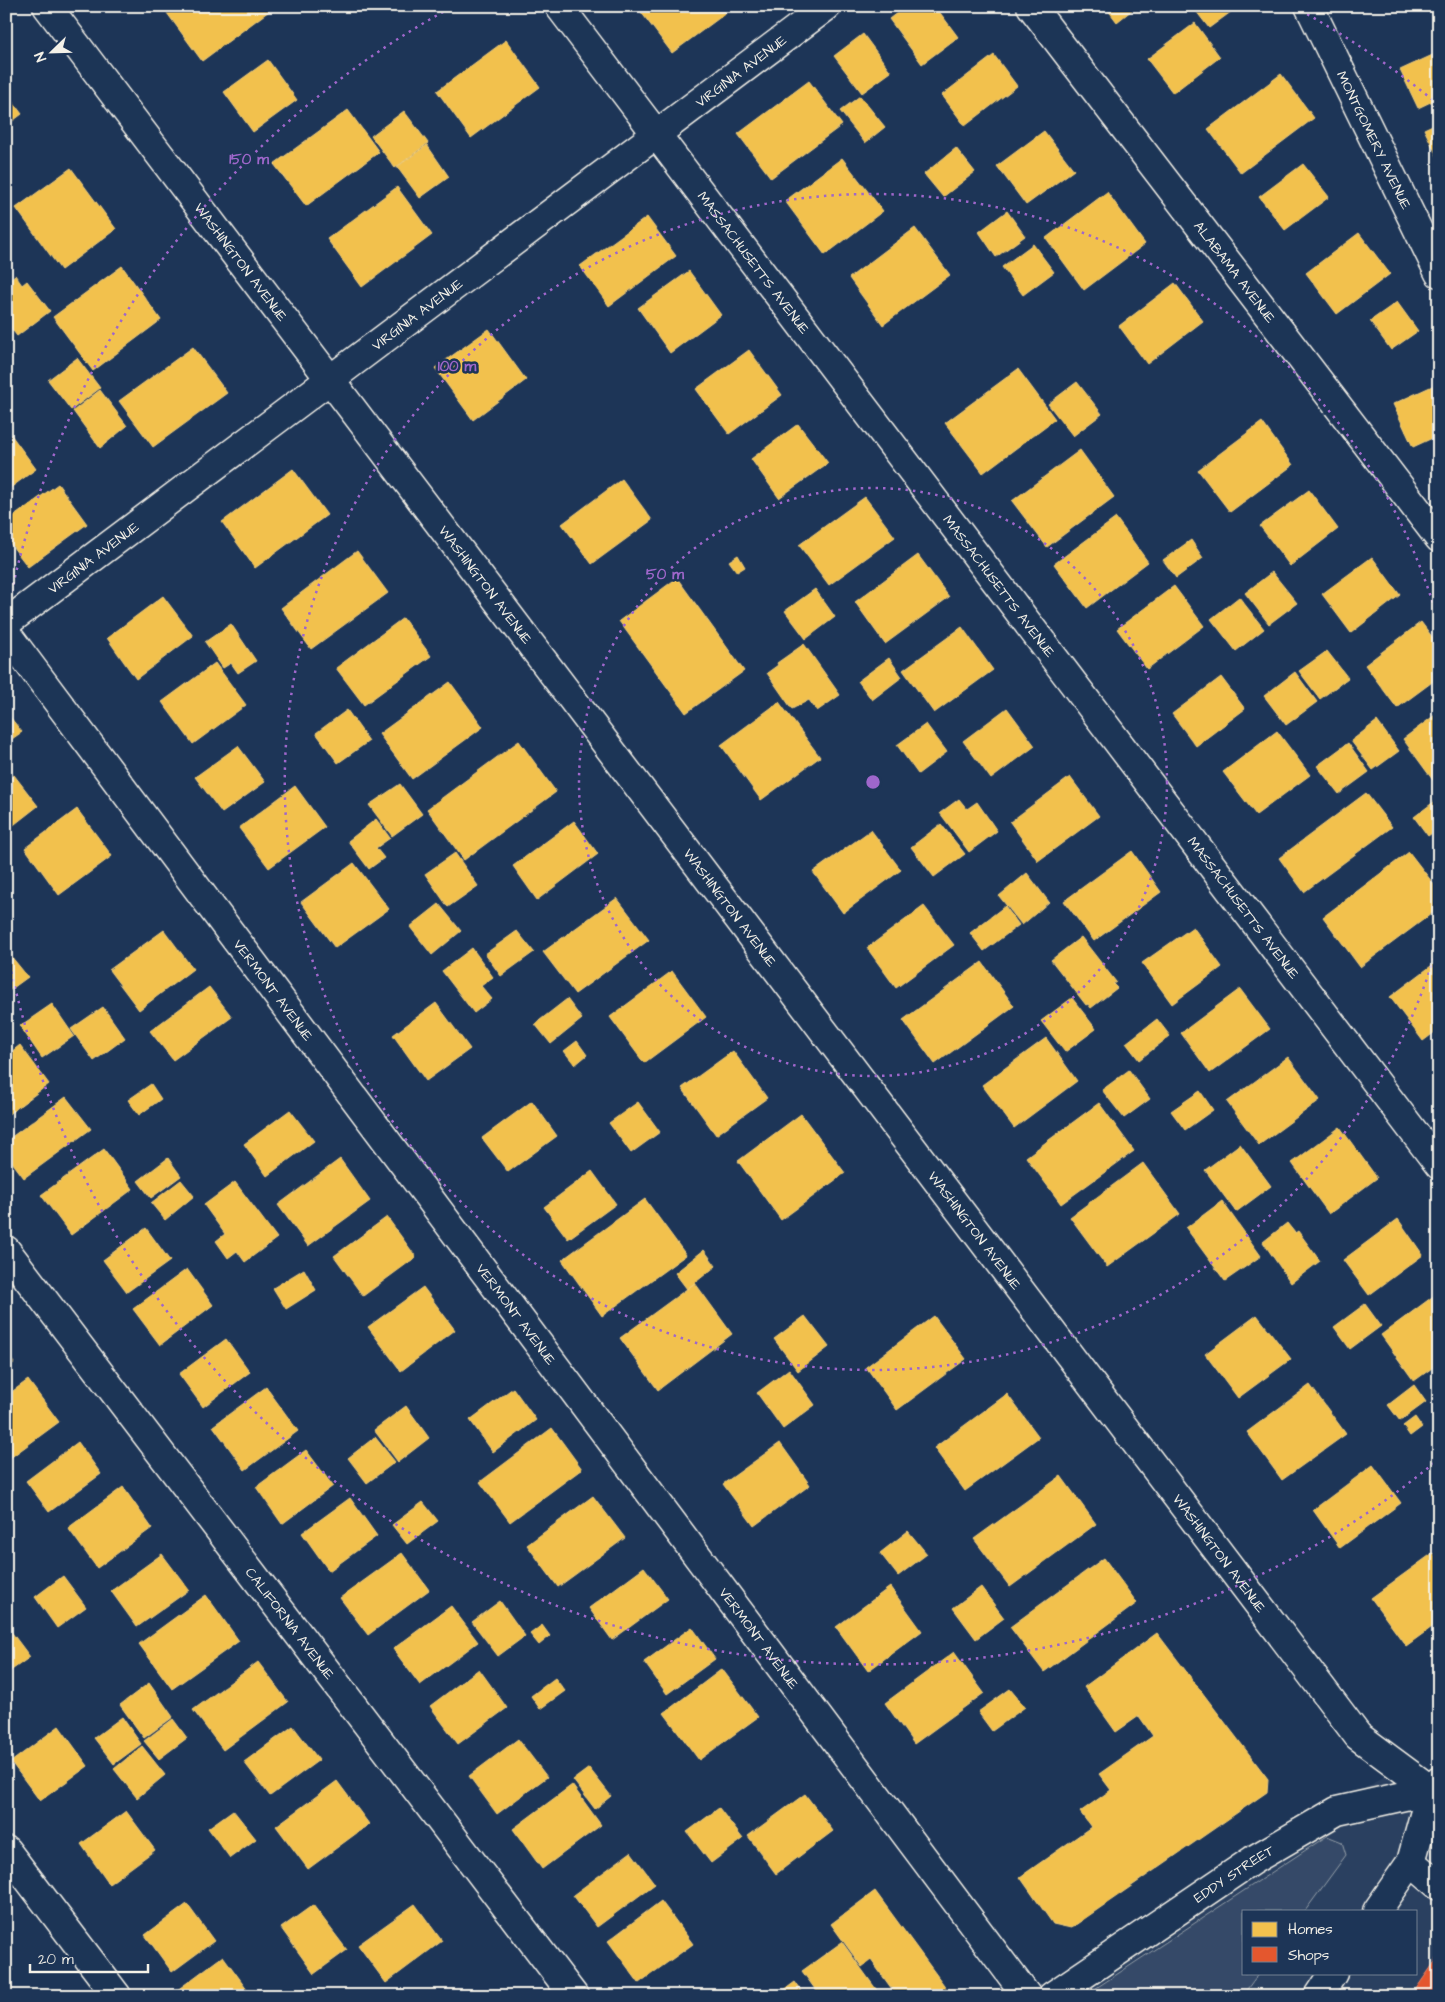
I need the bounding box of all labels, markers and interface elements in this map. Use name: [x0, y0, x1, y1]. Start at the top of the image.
north arrow: [28, 28, 78, 78]
street label: VIRGINIA AVENUE: [692, 30, 791, 112]
text: N: [30, 49, 52, 65]
street label: MONTGOMERY AVENUE: [1331, 68, 1416, 214]
text: 150 m: [229, 149, 269, 170]
street label: MASSACHUSETTS AVENUE: [692, 188, 814, 339]
street label: WASHINGTON AVENUE: [189, 199, 292, 326]
street label: ALABAMA AVENUE: [1188, 217, 1280, 328]
street label: VIRGINIA AVENUE: [368, 274, 468, 356]
text: 100 m: [438, 356, 477, 377]
street label: MASSACHUSETTS AVENUE: [938, 511, 1059, 662]
street label: VIRGINIA AVENUE: [44, 517, 144, 599]
street label: WASHINGTON AVENUE: [433, 522, 536, 649]
text: 50 m: [646, 564, 684, 585]
centre of rings: [864, 773, 882, 791]
street label: MASSACHUSETTS AVENUE: [1182, 833, 1304, 984]
street label: WASHINGTON AVENUE: [678, 845, 781, 972]
street label: VERMONT AVENUE: [228, 936, 318, 1046]
street label: WASHINGTON AVENUE: [923, 1167, 1026, 1295]
street label: VERMONT AVENUE: [471, 1260, 560, 1370]
street label: WASHINGTON AVENUE: [1167, 1490, 1270, 1617]
street label: CALIFORNIA AVENUE: [240, 1563, 339, 1685]
street label: VERMONT AVENUE: [714, 1584, 803, 1694]
street label: EDDY STREET: [1190, 1841, 1278, 1908]
legend: [1242, 1910, 1418, 1974]
text: Homes: [1288, 1919, 1333, 1940]
scale bar: [30, 1942, 148, 1974]
text: Shops: [1288, 1945, 1330, 1966]
text: 20 m: [38, 1949, 74, 1970]

